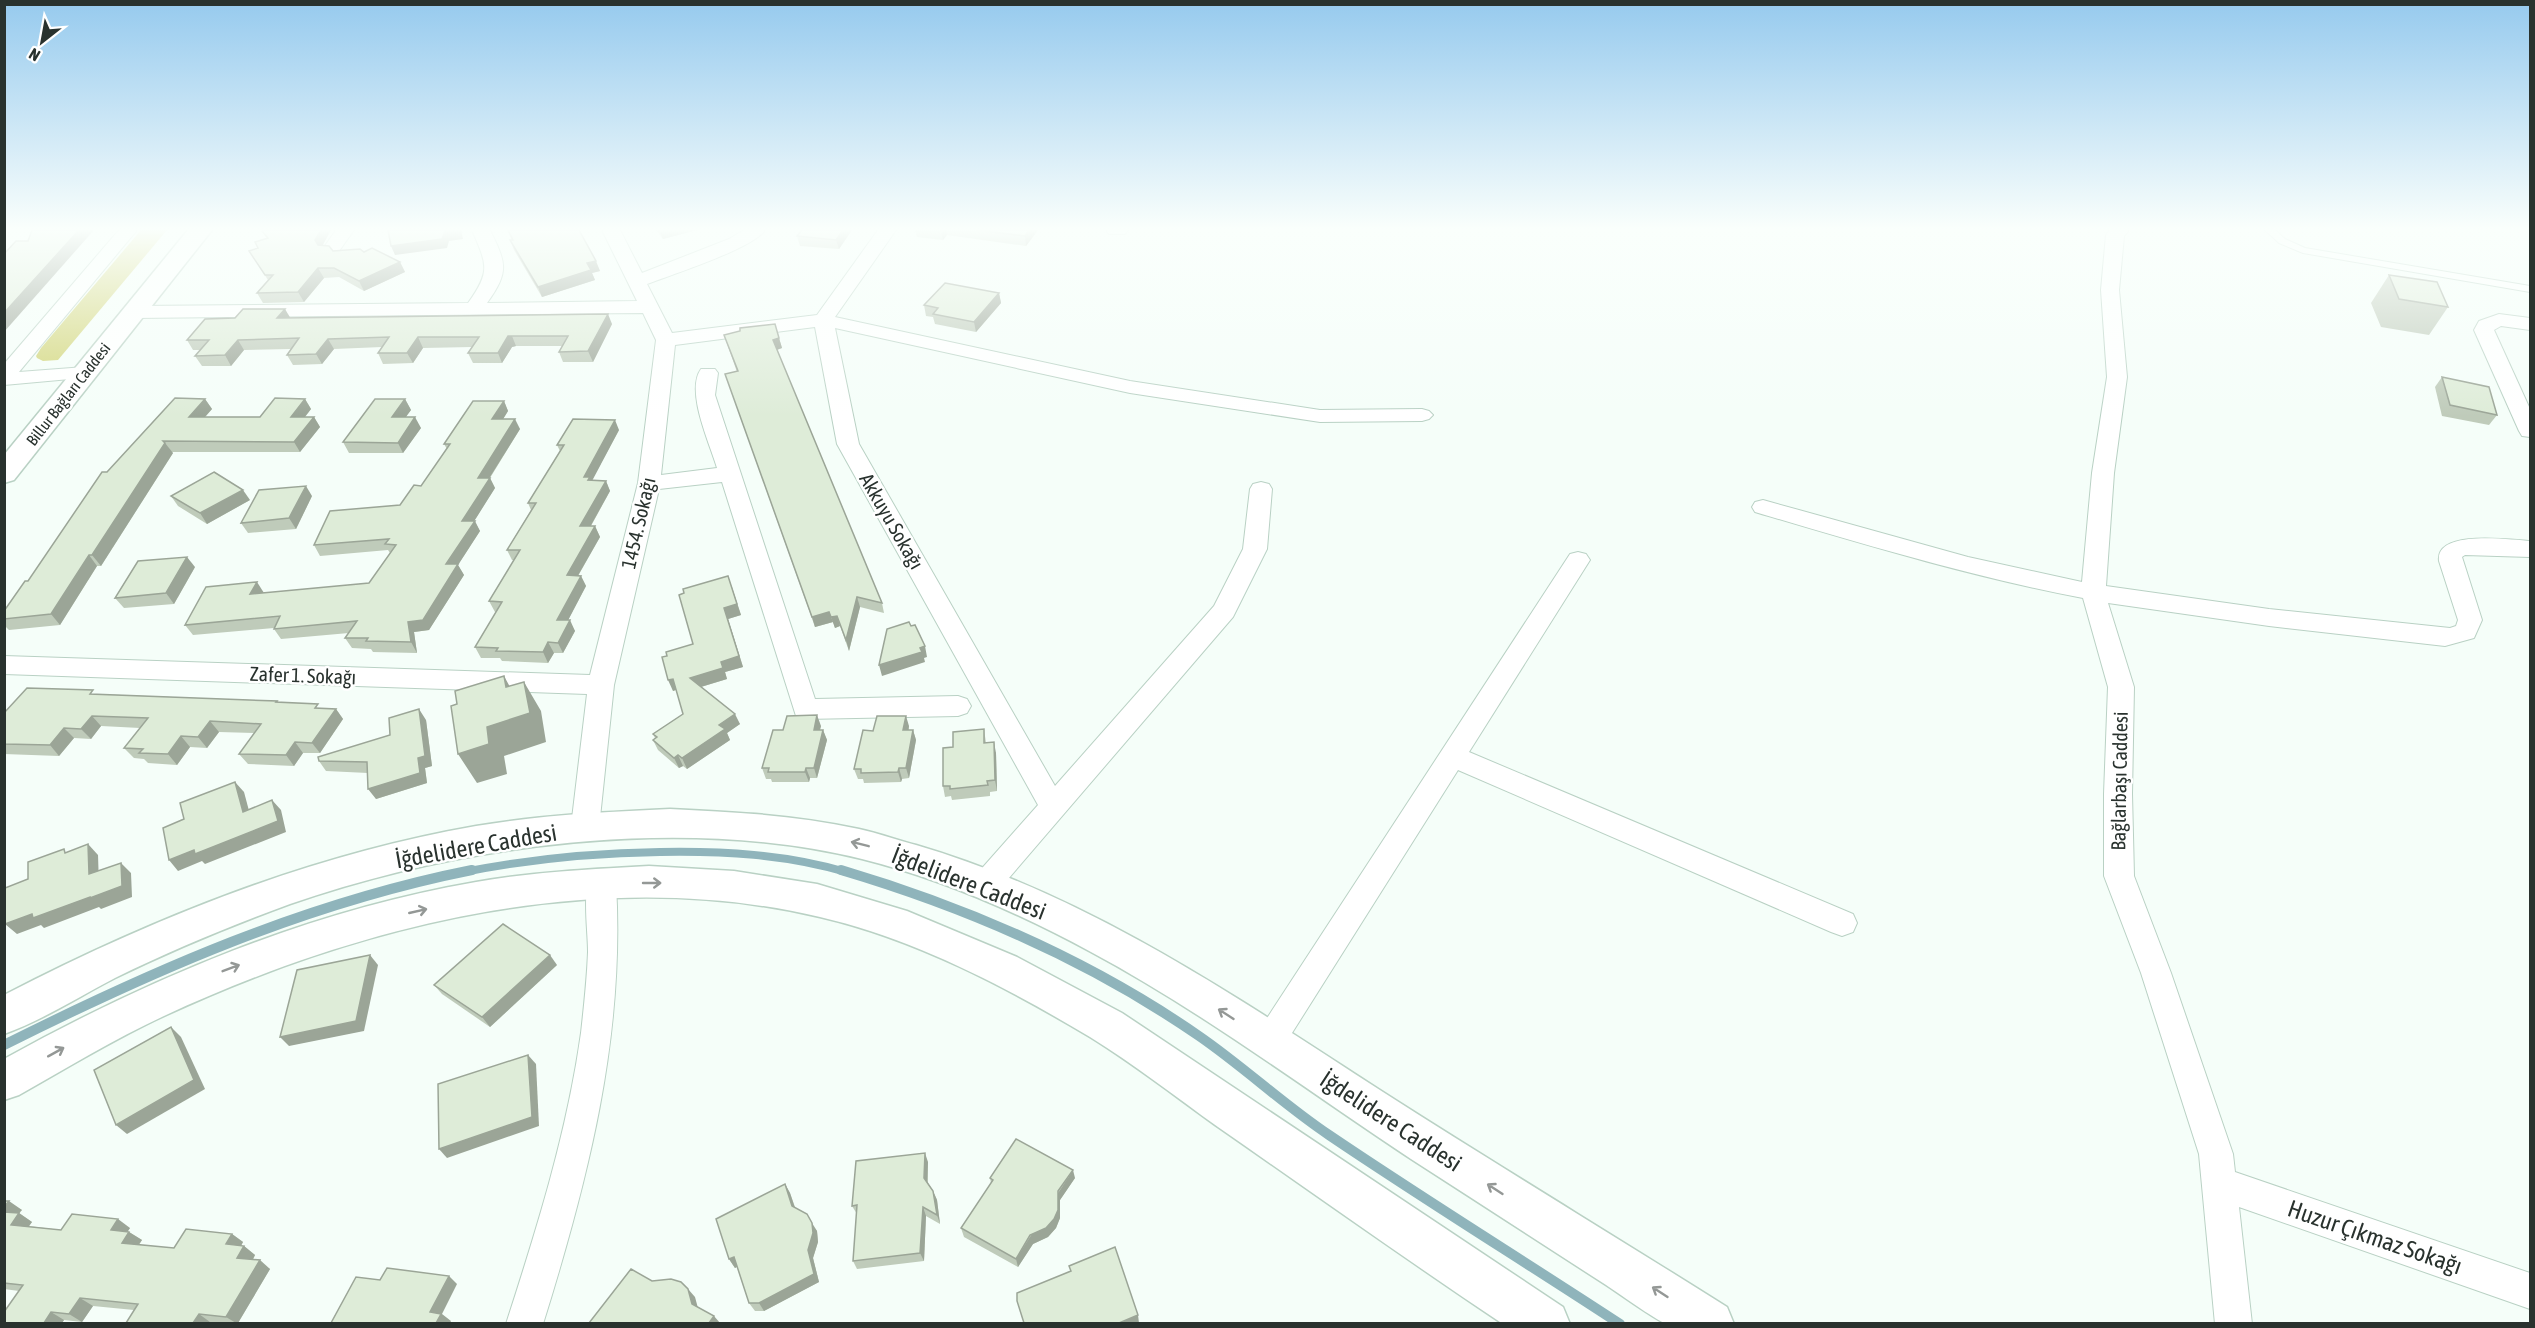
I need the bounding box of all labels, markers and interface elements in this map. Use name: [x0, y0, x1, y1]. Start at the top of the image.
north arrow: [12, 12, 72, 72]
text: N: [26, 45, 43, 65]
street label: Billur Bağları Caddesi: [22, 339, 114, 449]
street label: Akkuyu Sokağı: [855, 469, 929, 573]
street label: 1454. Sokağı: [616, 475, 660, 571]
street label: Zafer 1. Sokağı: [249, 662, 357, 688]
street label: Bağlarbaşı Caddesi: [2106, 711, 2132, 851]
street label: İğdelidere Caddesi: [393, 819, 559, 873]
one-way arrow: [851, 838, 870, 849]
street label: İğdelidere Caddesi: [888, 841, 1050, 925]
one-way arrow: [642, 877, 662, 889]
one-way arrow: [408, 905, 427, 917]
one-way arrow: [222, 962, 240, 973]
one-way arrow: [1218, 1007, 1235, 1019]
one-way arrow: [46, 1046, 64, 1057]
street label: İğdelidere Caddesi: [1315, 1065, 1467, 1177]
one-way arrow: [1487, 1183, 1504, 1195]
street label: Huzur Çıkmaz Sokağı: [2284, 1195, 2466, 1279]
one-way arrow: [1653, 1286, 1669, 1298]

